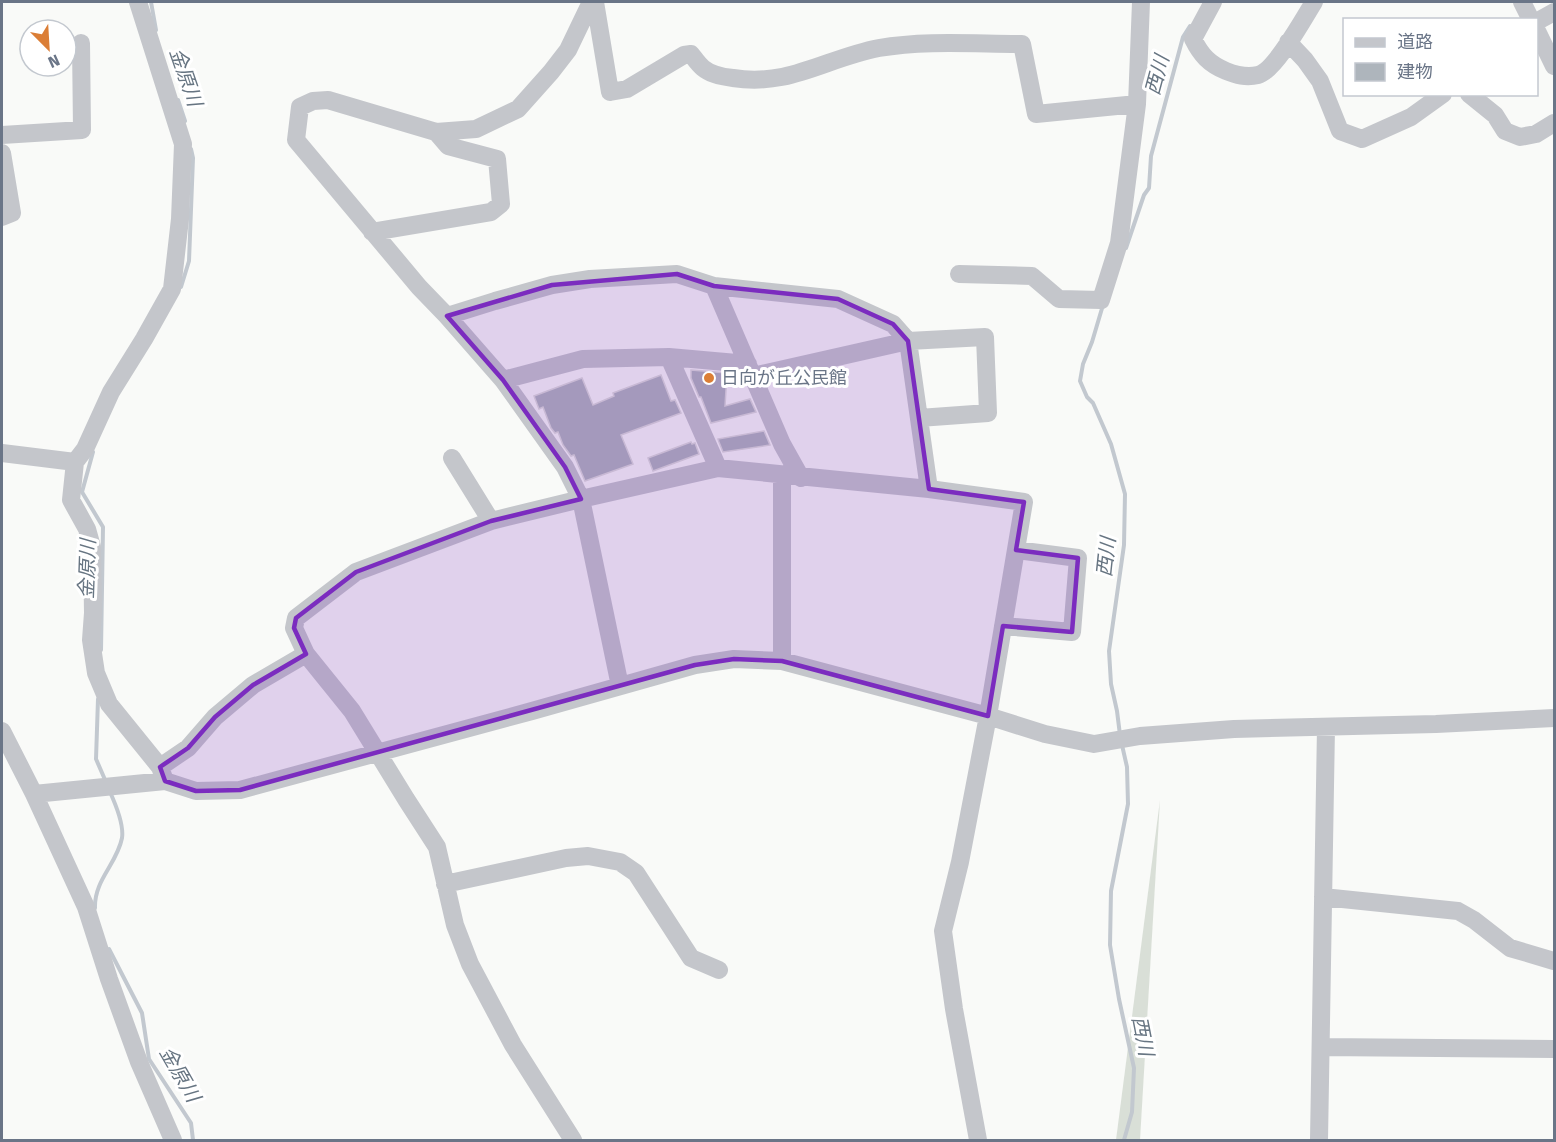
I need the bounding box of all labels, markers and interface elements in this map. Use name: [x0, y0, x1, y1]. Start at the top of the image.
north arrow: [18, 18, 78, 78]
legend: [1343, 18, 1538, 96]
text: 道路: [1397, 31, 1433, 53]
water label: 金原川: [165, 45, 208, 111]
text: N: [45, 50, 63, 72]
water label: 西川: [1140, 51, 1174, 97]
text: 建物: [1397, 61, 1433, 83]
place label: 日向が丘公民館: [721, 367, 847, 389]
marker: 日向が丘公民館: [702, 371, 716, 385]
water label: 西川: [1092, 534, 1120, 578]
water label: 金原川: [74, 537, 100, 599]
water label: 西川: [1127, 1014, 1159, 1060]
water label: 金原川: [155, 1042, 206, 1108]

